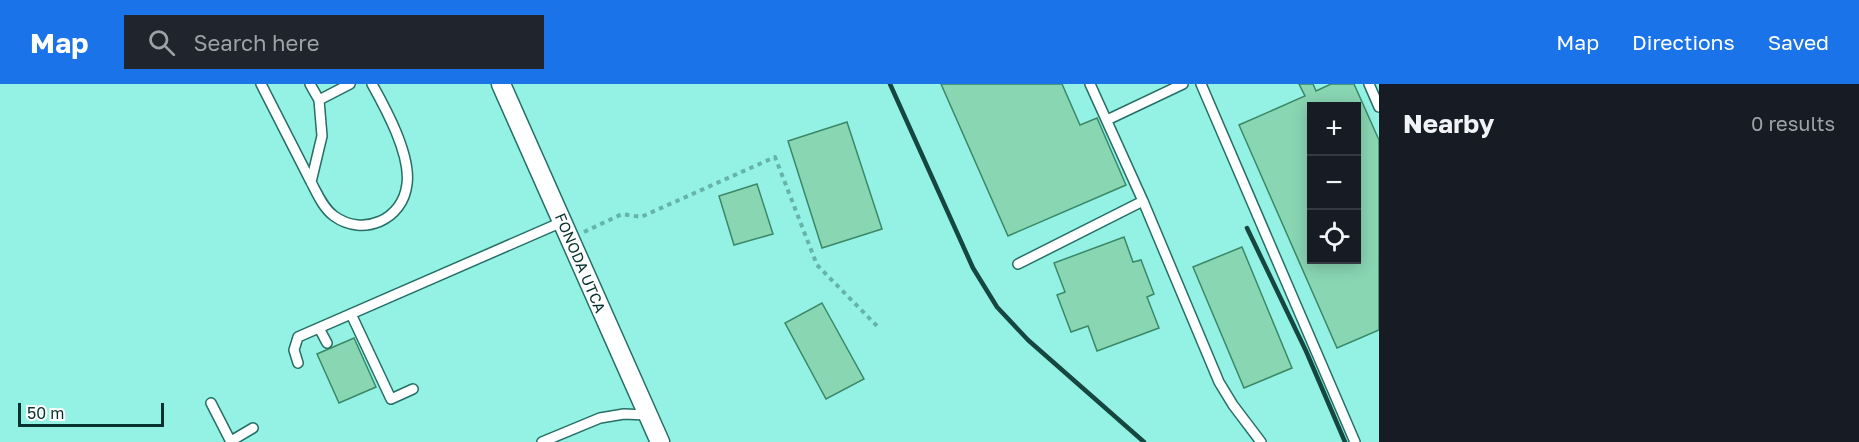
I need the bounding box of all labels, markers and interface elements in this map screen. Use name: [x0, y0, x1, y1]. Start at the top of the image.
search box: [124, 15, 544, 69]
text: Map: [30, 26, 88, 59]
icon: search: [145, 26, 178, 59]
text: Search here: [193, 29, 319, 56]
text: Map: [1556, 29, 1599, 55]
text: Directions: [1632, 29, 1735, 55]
text: Saved: [1768, 29, 1829, 55]
map controls: [1307, 102, 1361, 264]
button: +: [1307, 102, 1361, 156]
text: Nearby: [1403, 108, 1494, 139]
text: 0 results: [1751, 111, 1835, 135]
button: −: [1307, 156, 1361, 210]
street label: FONODA UTCA: [552, 210, 610, 315]
button: locate: [1307, 210, 1361, 264]
scale bar: [18, 400, 164, 428]
text: 50 m: [27, 403, 64, 423]

